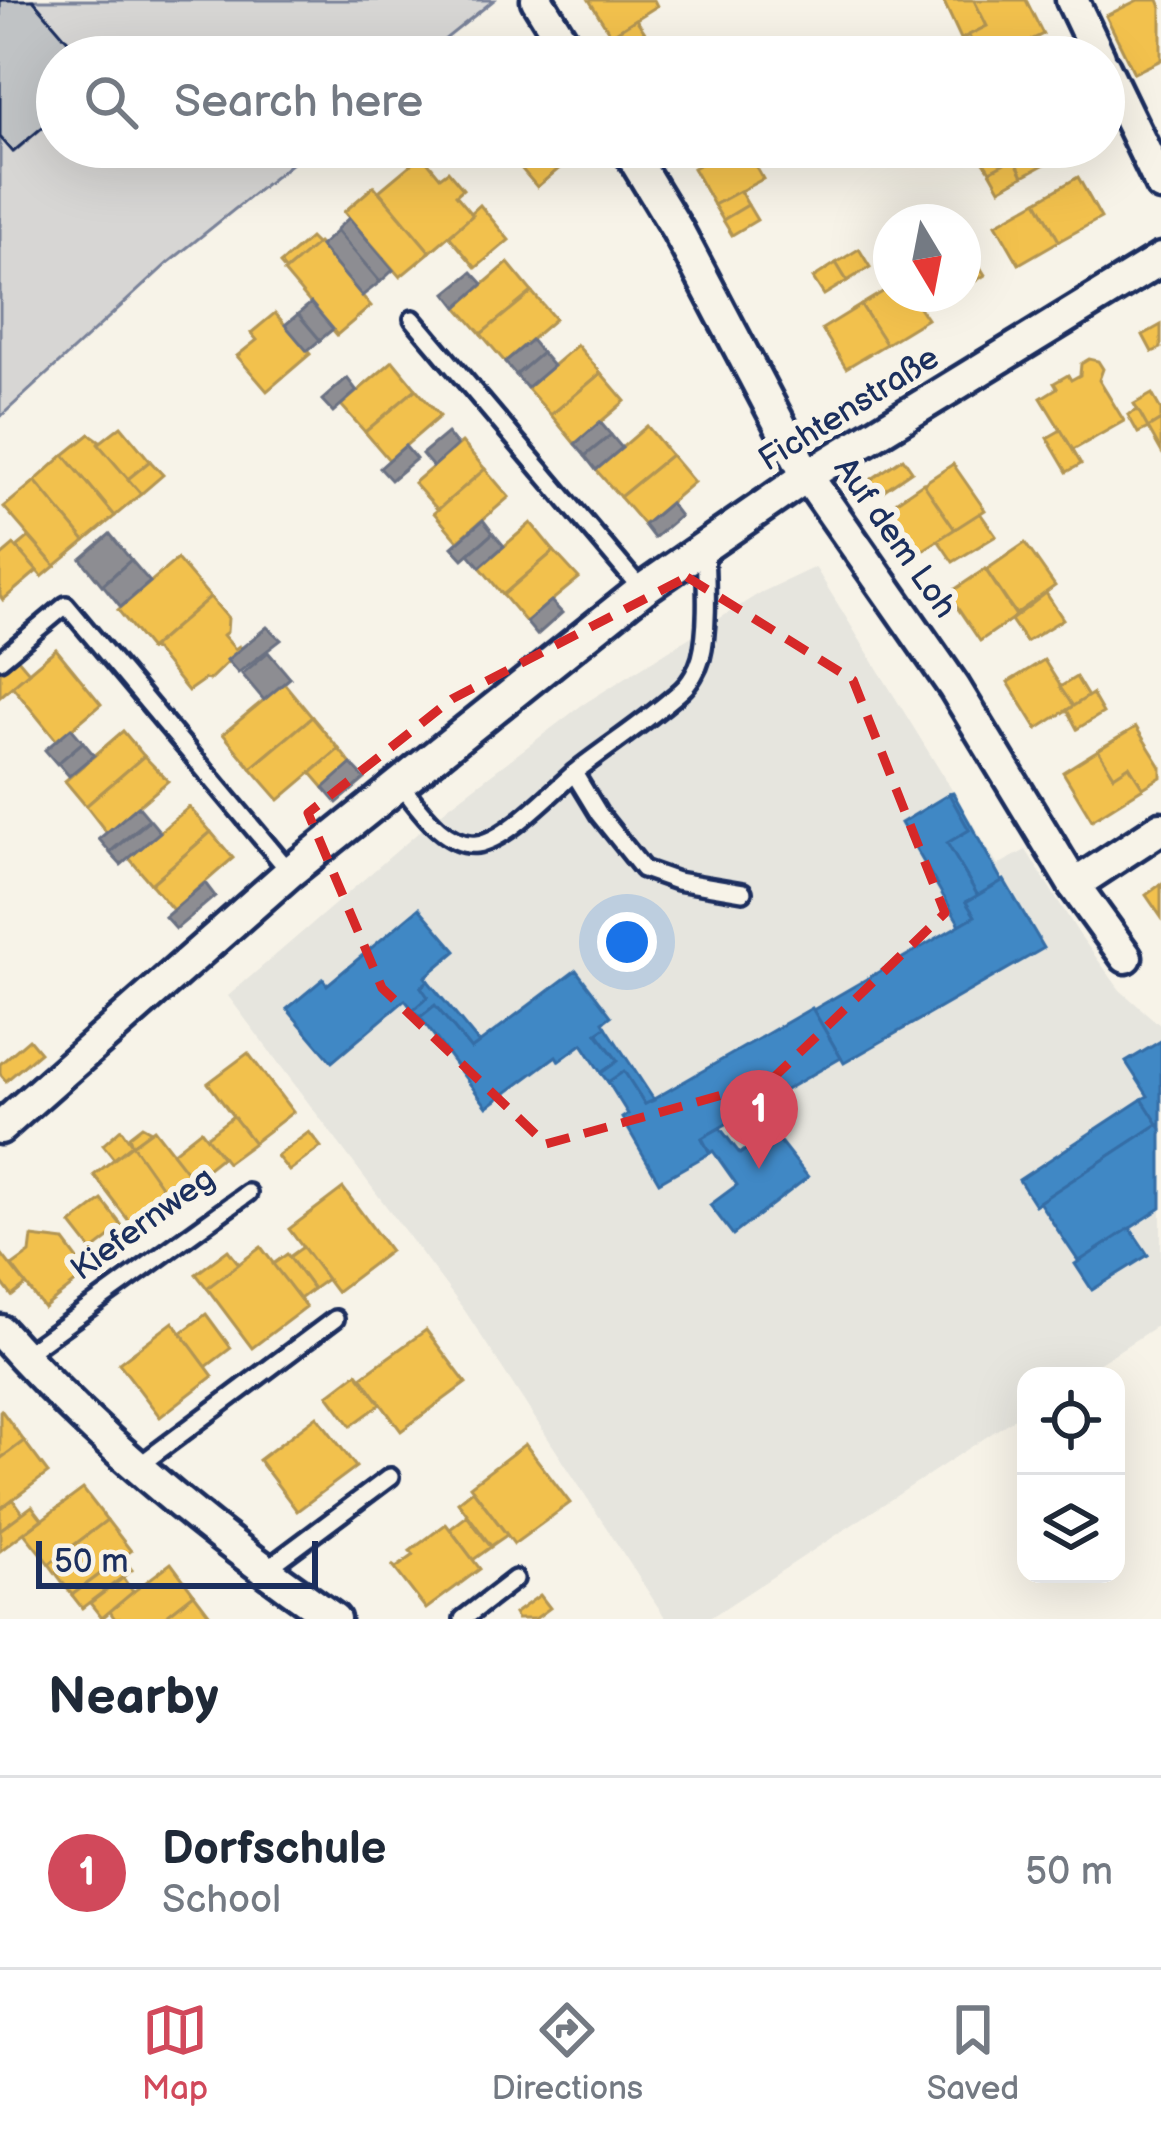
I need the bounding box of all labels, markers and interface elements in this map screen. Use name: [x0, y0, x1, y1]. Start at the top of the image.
search box: [36, 36, 1125, 168]
icon: search: [78, 69, 144, 135]
text: Search here: [174, 75, 423, 130]
north arrow: [873, 204, 981, 312]
street label: Fichtenstraße: [752, 338, 946, 480]
street label: Auf dem Loh: [825, 450, 965, 626]
your location: [597, 912, 657, 972]
pin: 1: [720, 1070, 798, 1169]
street label: Kiefernweg: [63, 1158, 223, 1290]
map controls: [1017, 1367, 1125, 1583]
button: locate: [1017, 1367, 1125, 1475]
button: layers: [1017, 1475, 1125, 1583]
scale bar: [36, 1535, 318, 1588]
text: 50 m: [54, 1542, 129, 1582]
text: Nearby: [48, 1667, 219, 1728]
text: Dorfschule: [162, 1822, 386, 1877]
text: 1: [79, 1849, 95, 1896]
text: 50 m: [1025, 1849, 1113, 1896]
text: School: [162, 1877, 281, 1924]
tab: Map: [142, 1997, 208, 2109]
tab: Directions: [491, 1997, 643, 2109]
tab: Saved: [927, 1997, 1019, 2109]

